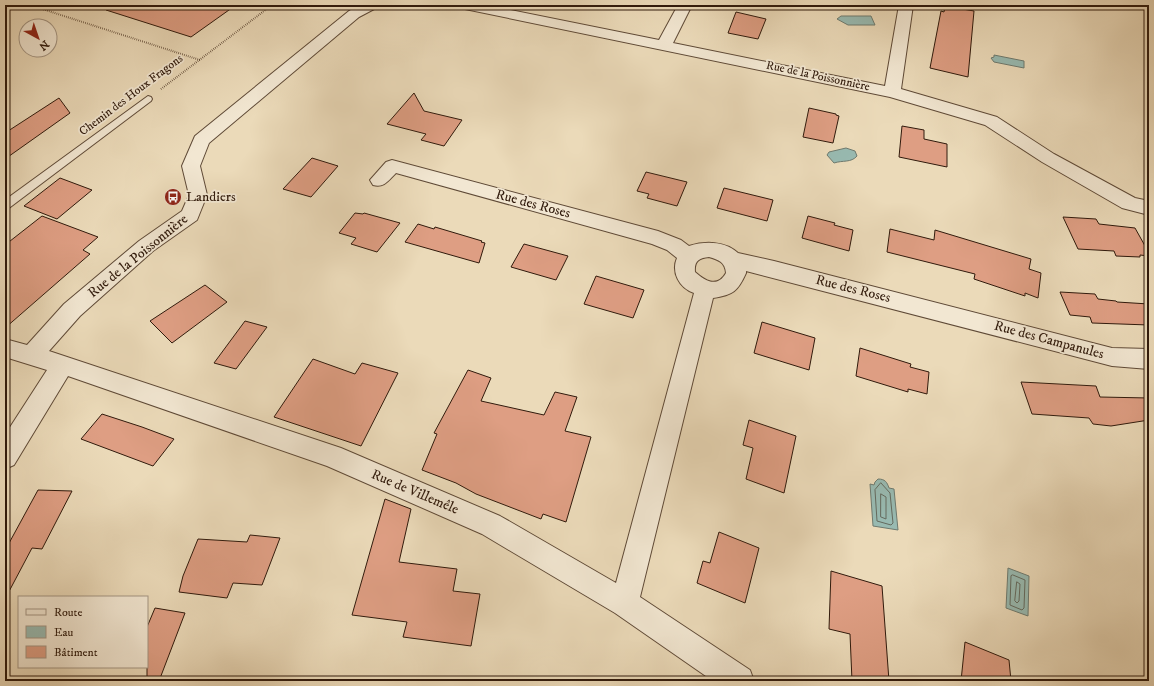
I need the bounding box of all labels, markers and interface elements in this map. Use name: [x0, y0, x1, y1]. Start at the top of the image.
north arrow: [18, 18, 58, 58]
text: N: [36, 37, 52, 53]
street label: Chemin des Houx Fragons: [76, 51, 186, 139]
street label: Rue de la Poissonnière: [765, 58, 871, 94]
street label: Rue des Roses: [494, 185, 573, 223]
bus stop icon: Landiers: [163, 187, 183, 207]
place label: Landiers: [186, 188, 236, 206]
street label: Rue de la Poissonnière: [84, 210, 192, 302]
street label: Rue des Roses: [814, 271, 893, 307]
street label: Rue des Campanules: [992, 317, 1106, 363]
street label: Rue de Villemêle: [368, 465, 462, 519]
legend: [18, 596, 148, 668]
text: Route: [54, 605, 82, 620]
text: Eau: [54, 625, 74, 640]
text: Bâtiment: [54, 645, 98, 660]

